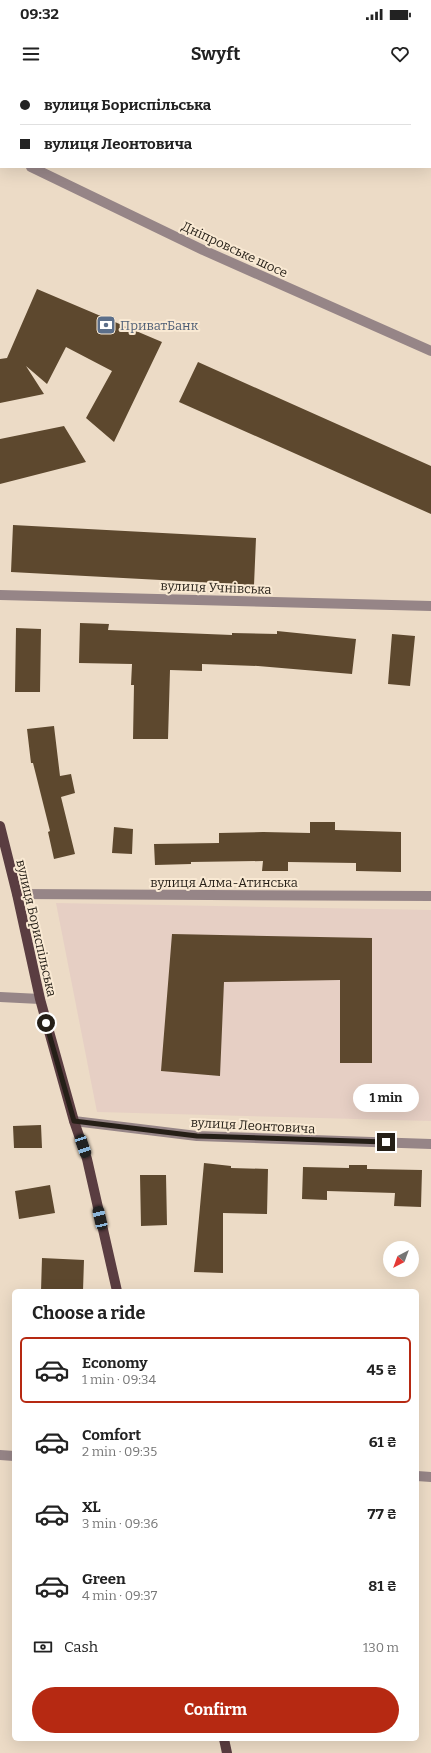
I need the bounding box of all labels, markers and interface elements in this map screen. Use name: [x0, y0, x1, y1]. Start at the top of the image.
text: 09:32: [20, 5, 59, 23]
icon: menu: [20, 43, 42, 65]
text: Swyft: [191, 43, 240, 65]
icon: heart: [389, 43, 411, 65]
text: вулиця Бориспільська: [44, 96, 211, 114]
text: вулиця Леонтовича: [44, 135, 192, 153]
street label: Дніпровське шосе: [180, 218, 290, 281]
bank icon: ПриватБанк: [95, 314, 117, 336]
place label: ПриватБанк: [120, 318, 199, 333]
street label: вулиця Учнівська: [160, 578, 272, 597]
street label: вулиця Бориспільська: [13, 858, 60, 998]
street label: вулиця Алма-Атинська: [150, 875, 298, 890]
route start: [37, 1014, 55, 1032]
callout: 1 min: [353, 1084, 419, 1112]
text: 1 min: [370, 1090, 402, 1105]
street label: вулиця Леонтовича: [190, 1115, 316, 1136]
car: [73, 1133, 93, 1159]
route end: [377, 1133, 395, 1151]
car: [91, 1205, 109, 1231]
north arrow: [383, 1241, 419, 1277]
map controls: [383, 1241, 419, 1277]
text: Choose a ride: [32, 1302, 145, 1324]
icon: car: [34, 1352, 70, 1388]
text: Economy: [82, 1354, 148, 1372]
text: 45 ₴: [366, 1361, 397, 1379]
text: 1 min · 09:34: [82, 1372, 156, 1387]
icon: car: [34, 1424, 70, 1460]
text: Comfort: [82, 1426, 141, 1444]
text: 61 ₴: [369, 1433, 397, 1451]
text: 2 min · 09:35: [82, 1444, 157, 1459]
icon: car: [34, 1496, 70, 1532]
text: XL: [82, 1498, 101, 1516]
text: 77 ₴: [368, 1505, 397, 1523]
text: 3 min · 09:36: [82, 1516, 158, 1531]
icon: car: [34, 1568, 70, 1604]
text: Green: [82, 1570, 126, 1588]
text: 81 ₴: [368, 1577, 397, 1595]
text: 4 min · 09:37: [82, 1588, 157, 1603]
icon: cash: [32, 1636, 54, 1658]
text: Cash: [64, 1638, 98, 1656]
text: 130 m: [363, 1640, 399, 1655]
button: Confirm: [32, 1687, 399, 1733]

